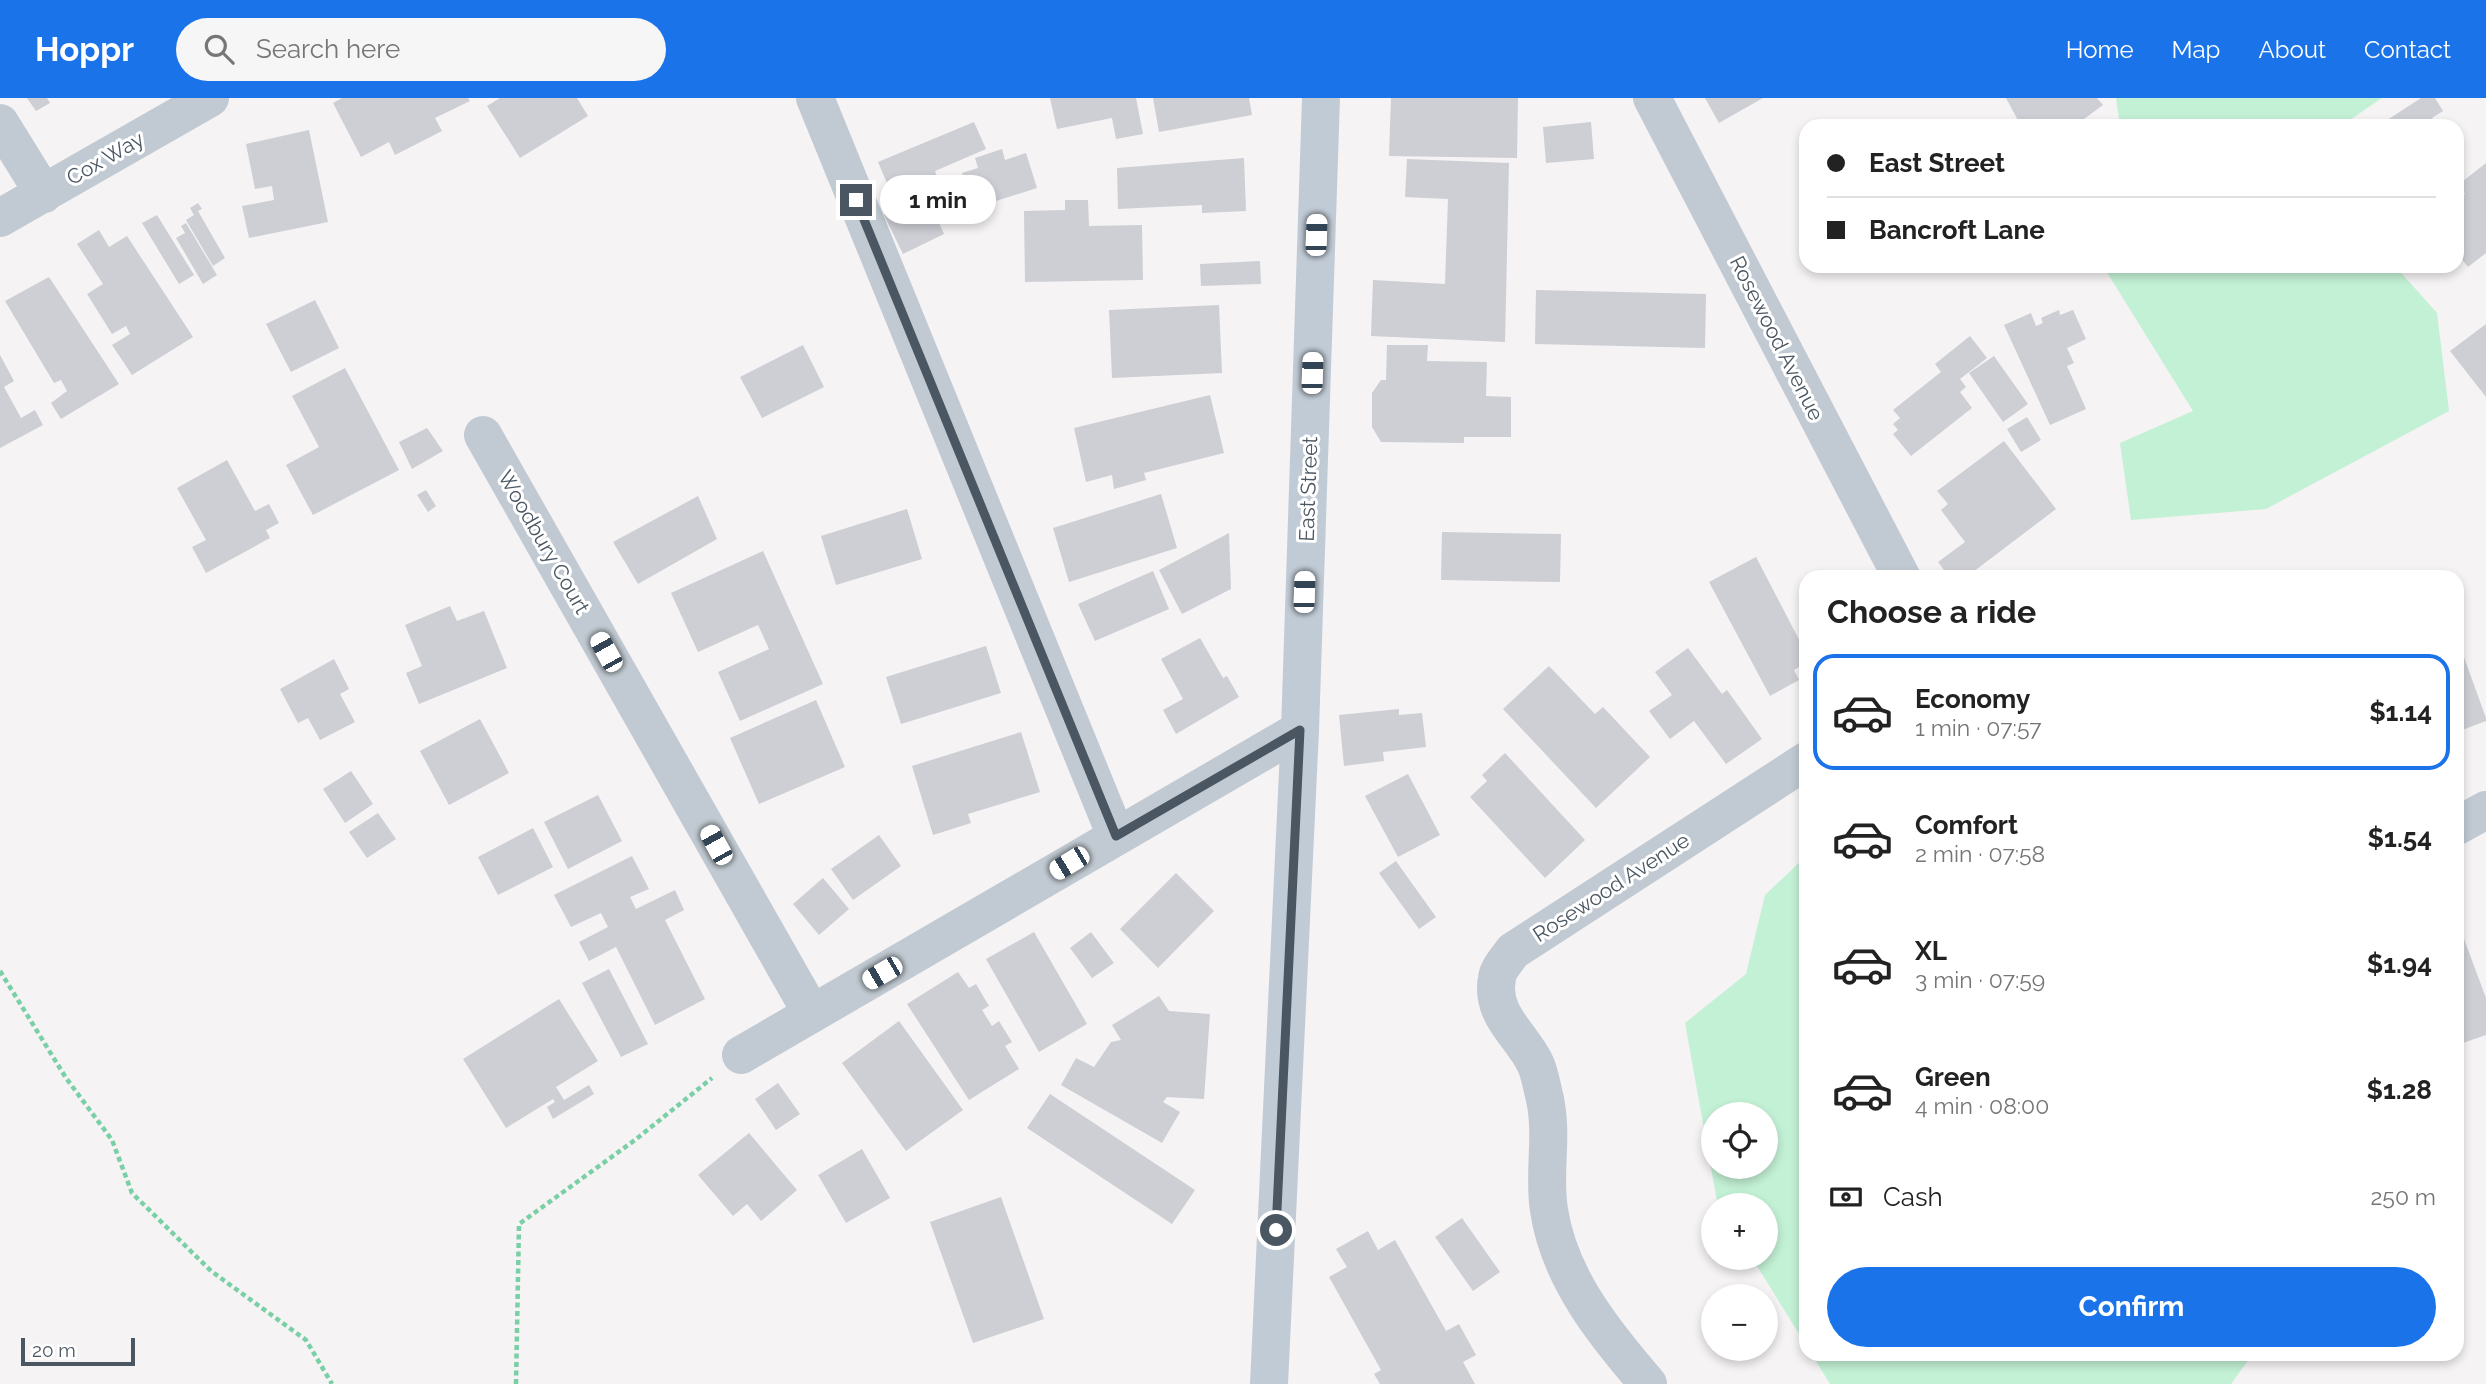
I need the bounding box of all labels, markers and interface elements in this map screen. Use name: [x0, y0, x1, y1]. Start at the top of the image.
search box: [176, 18, 666, 81]
text: Hoppr: [35, 30, 134, 69]
icon: search: [200, 30, 238, 68]
text: Search here: [256, 34, 400, 64]
text: Home: [2066, 35, 2134, 64]
text: Map: [2172, 35, 2220, 64]
text: About: [2258, 35, 2326, 64]
text: Contact: [2364, 35, 2451, 64]
street label: Cox Way: [62, 126, 148, 190]
text: East Street: [1869, 148, 2005, 178]
callout: 1 min: [880, 176, 996, 224]
route end: [840, 184, 872, 216]
text: 1 min: [909, 186, 967, 213]
car: [1305, 214, 1328, 256]
text: Bancroft Lane: [1869, 215, 2045, 245]
street label: Rosewood Avenue: [1725, 252, 1829, 424]
car: [1301, 352, 1324, 394]
street label: East Street: [1294, 436, 1322, 542]
street label: Woodbury Court: [493, 466, 595, 618]
car: [1293, 571, 1316, 613]
text: Choose a ride: [1827, 593, 2036, 630]
car: [587, 629, 626, 675]
icon: car: [1831, 681, 1894, 744]
text: Economy: [1915, 684, 2030, 714]
text: $1.14: [2369, 697, 2432, 727]
text: 1 min · 07:57: [1915, 714, 2042, 741]
icon: car: [1831, 807, 1894, 870]
text: Comfort: [1915, 810, 2018, 840]
car: [697, 822, 736, 868]
text: $1.54: [2368, 823, 2432, 853]
street label: Rosewood Avenue: [1528, 827, 1694, 947]
text: 2 min · 07:58: [1915, 840, 2045, 867]
car: [1046, 843, 1093, 883]
icon: car: [1831, 933, 1894, 996]
text: XL: [1915, 936, 1947, 966]
text: $1.94: [2367, 949, 2432, 979]
car: [859, 953, 906, 993]
text: 3 min · 07:59: [1915, 966, 2045, 993]
icon: car: [1831, 1059, 1894, 1122]
text: Green: [1915, 1062, 1991, 1092]
text: $1.28: [2366, 1075, 2432, 1105]
text: 4 min · 08:00: [1915, 1092, 2049, 1119]
map controls: [1701, 1102, 1778, 1361]
button: locate: [1701, 1102, 1778, 1179]
icon: cash: [1827, 1178, 1865, 1216]
text: Cash: [1883, 1182, 1943, 1212]
text: 250 m: [2370, 1183, 2436, 1210]
button: +: [1701, 1193, 1778, 1270]
route start: [1260, 1214, 1292, 1246]
button: Confirm: [1827, 1267, 2436, 1347]
button: −: [1701, 1284, 1778, 1361]
scale bar: [21, 1335, 135, 1367]
text: 20 m: [32, 1339, 76, 1361]

